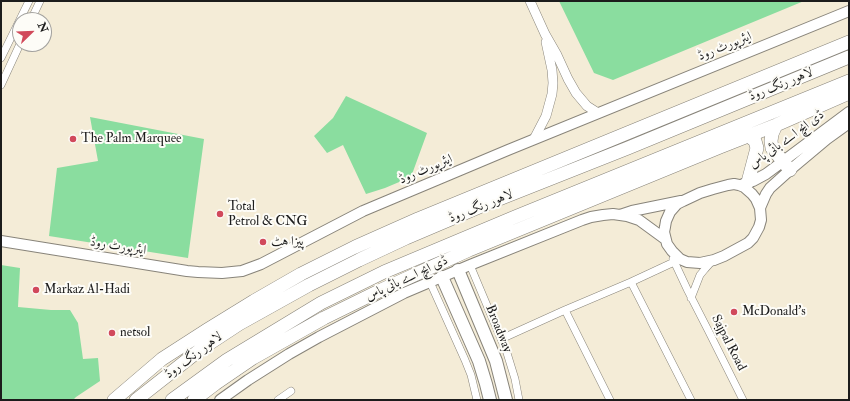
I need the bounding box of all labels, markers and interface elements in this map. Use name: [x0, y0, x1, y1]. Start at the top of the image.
north arrow: [12, 12, 52, 52]
text: N: [35, 20, 50, 35]
street label: ایئرپورٹ روڈ: [696, 29, 754, 65]
street label: لاہور رنگ روڈ: [747, 65, 815, 105]
street label: ڈی ایچ اے بائی پاس: [746, 107, 828, 173]
place label: The Palm Marquee: [81, 131, 182, 147]
marker: The Palm Marquee: [68, 134, 78, 144]
street label: ایئرپورٹ روڈ: [397, 152, 455, 188]
street label: لاہور رنگ روڈ: [447, 187, 515, 227]
place label: Total Petrol & CNG: [228, 199, 308, 230]
marker: Total Petrol & CNG: [215, 209, 225, 219]
place label: پیزا ہٹ: [271, 234, 304, 250]
street label: ایئرپورٹ روڈ: [89, 235, 147, 259]
marker: پیزا ہٹ: [258, 237, 268, 247]
street label: ڈی ایچ اے بائی پاس: [363, 253, 451, 305]
place label: Markaz Al-Hadi: [44, 282, 130, 298]
marker: Markaz Al-Hadi: [31, 285, 41, 295]
street label: Broadway: [481, 303, 515, 355]
place label: McDonald's: [742, 304, 806, 320]
marker: McDonald's: [729, 307, 739, 317]
street label: Sajpal Road: [707, 312, 749, 374]
place label: netsol: [120, 325, 150, 341]
marker: netsol: [107, 328, 117, 338]
street label: لاہور رنگ روڈ: [162, 329, 226, 383]

